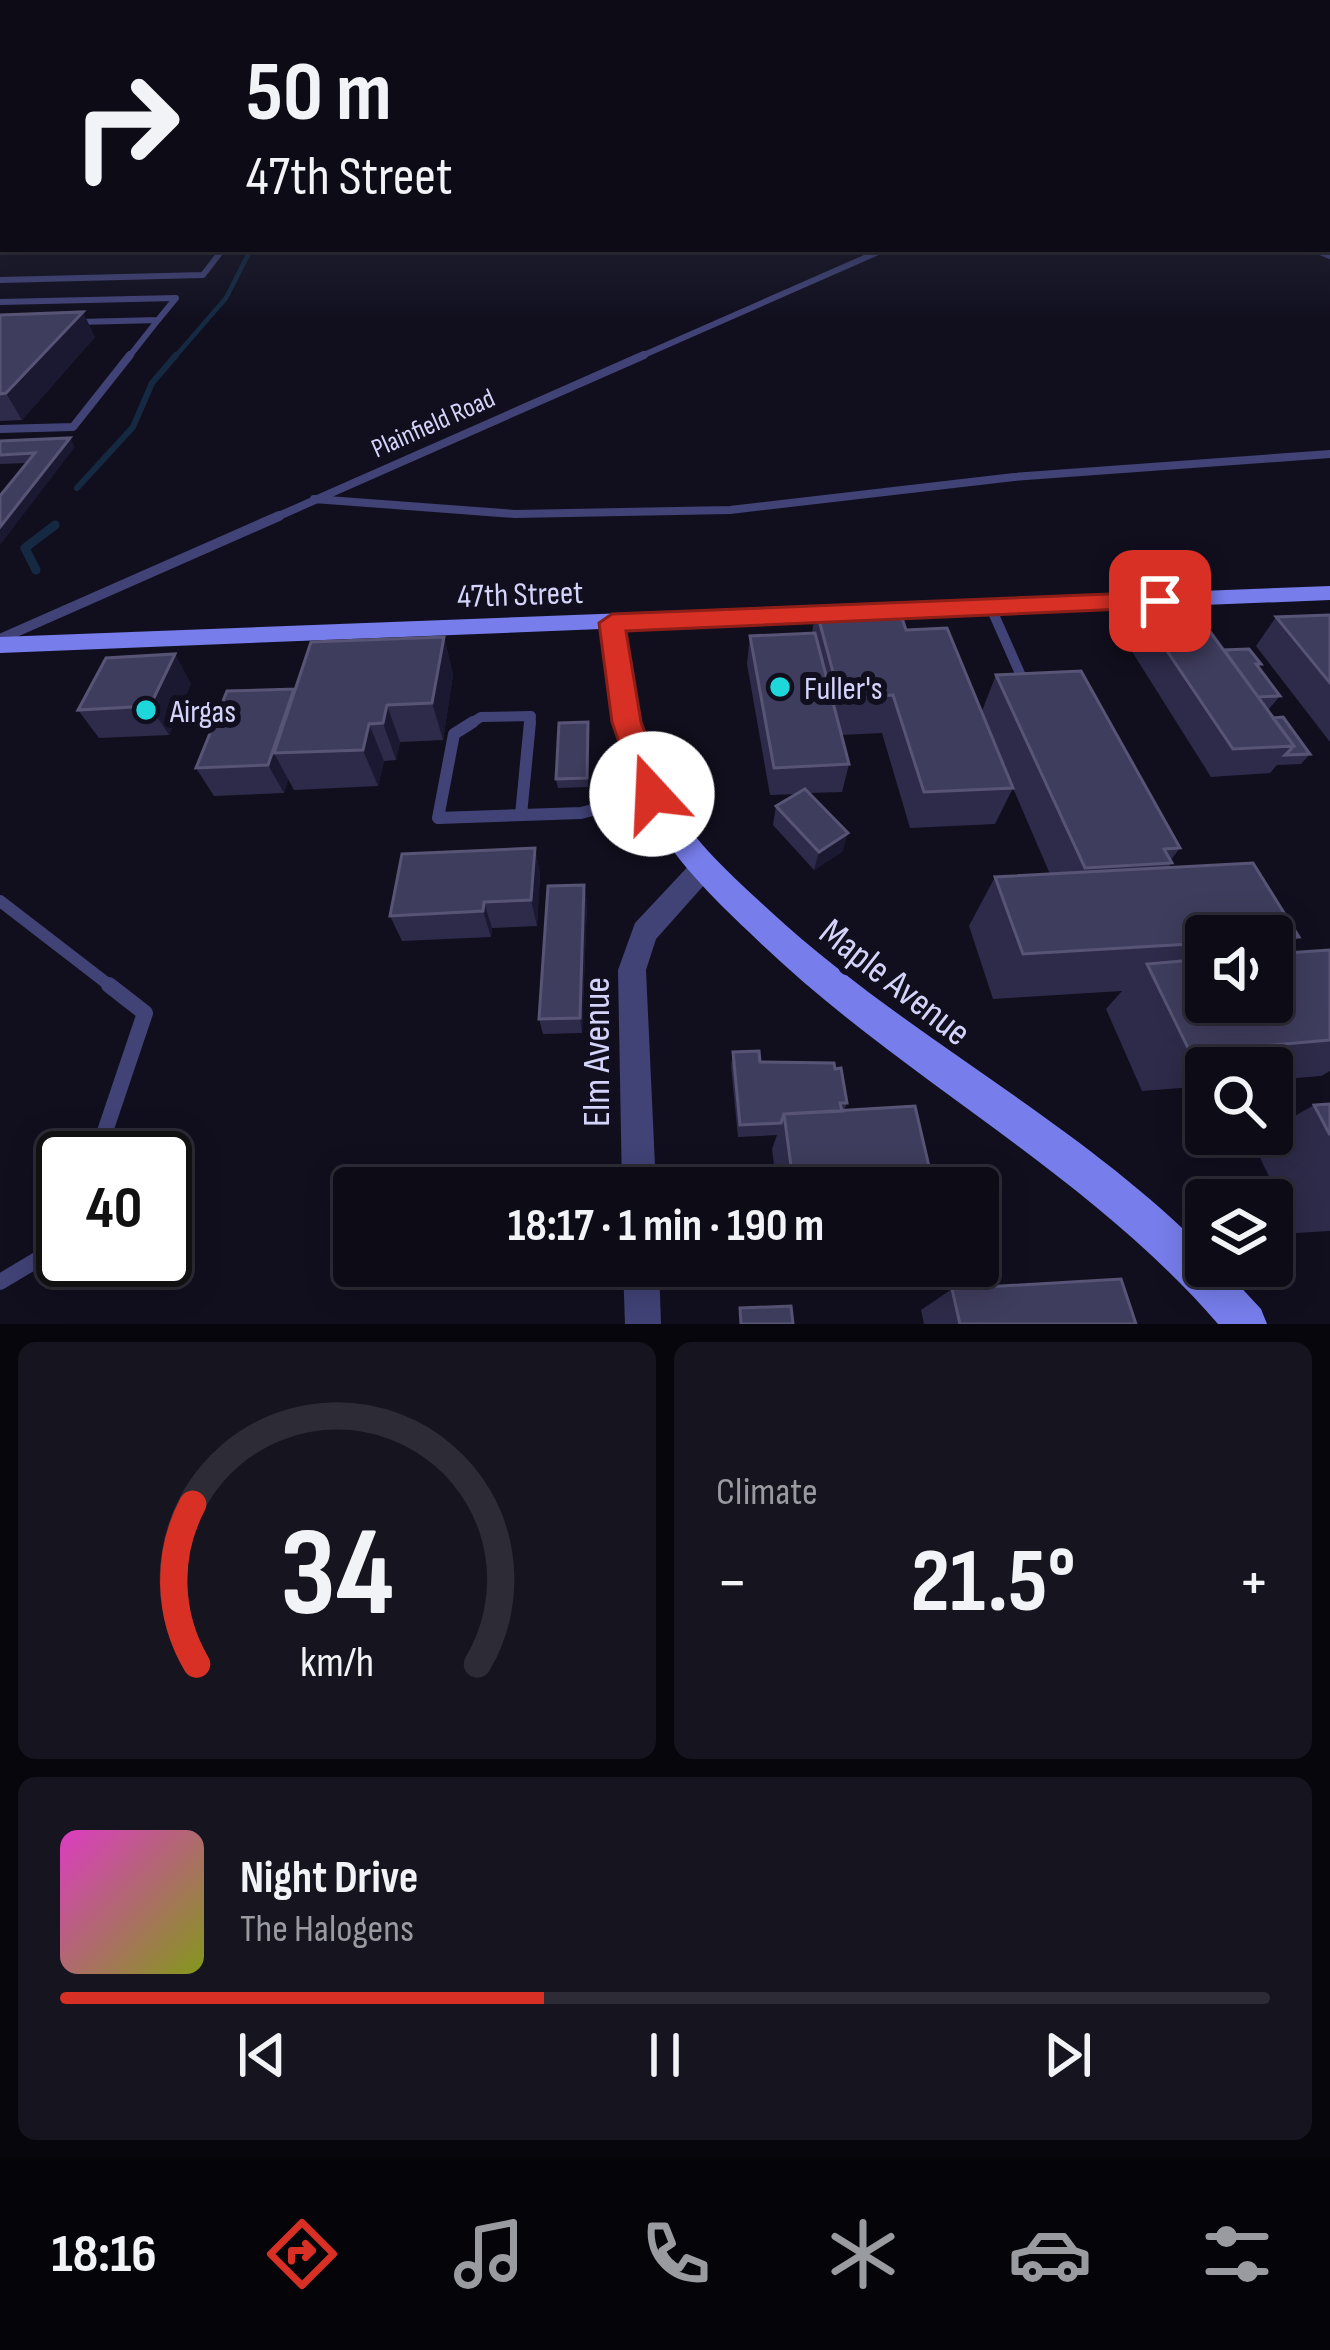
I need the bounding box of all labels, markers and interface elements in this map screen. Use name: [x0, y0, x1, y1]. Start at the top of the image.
text: 50 m: [246, 43, 392, 144]
icon: right: [48, 48, 204, 204]
text: 47th Street: [246, 145, 452, 210]
street label: Plainfield Road: [367, 383, 500, 465]
pin: [1109, 550, 1211, 652]
icon: arrive: [1127, 568, 1193, 634]
street label: 47th Street: [456, 573, 584, 617]
place label: Fuller's: [804, 669, 883, 709]
marker: Fuller's: [767, 674, 793, 700]
place label: Airgas: [169, 692, 236, 732]
marker: Airgas: [133, 697, 159, 723]
position arrow: [589, 731, 715, 857]
street label: Maple Avenue: [810, 909, 979, 1057]
map controls: [1185, 915, 1293, 1287]
button: sound: [1185, 915, 1293, 1023]
street label: Elm Avenue: [574, 977, 621, 1127]
button: search: [1185, 1047, 1293, 1155]
speed limit sign: 40: [36, 1131, 192, 1287]
button: layers: [1185, 1179, 1293, 1287]
text: 18:17 · 1 min · 190 m: [508, 1199, 824, 1254]
text: Climate: [716, 1469, 818, 1516]
text: 34: [280, 1501, 394, 1650]
text: 21.5°: [910, 1529, 1076, 1637]
text: −: [716, 1544, 748, 1623]
text: +: [1238, 1544, 1270, 1623]
text: km/h: [300, 1636, 374, 1688]
text: Night Drive: [240, 1851, 418, 1906]
text: The Halogens: [240, 1906, 414, 1953]
icon: previous: [229, 2022, 295, 2088]
icon: pause: [632, 2022, 698, 2088]
icon: next: [1035, 2022, 1101, 2088]
icon: directions: [260, 2212, 344, 2296]
icon: music: [447, 2212, 531, 2296]
icon: phone: [634, 2212, 718, 2296]
icon: climate: [821, 2212, 905, 2296]
icon: car: [1008, 2212, 1092, 2296]
icon: filters: [1195, 2212, 1279, 2296]
text: 18:16: [51, 2222, 157, 2287]

